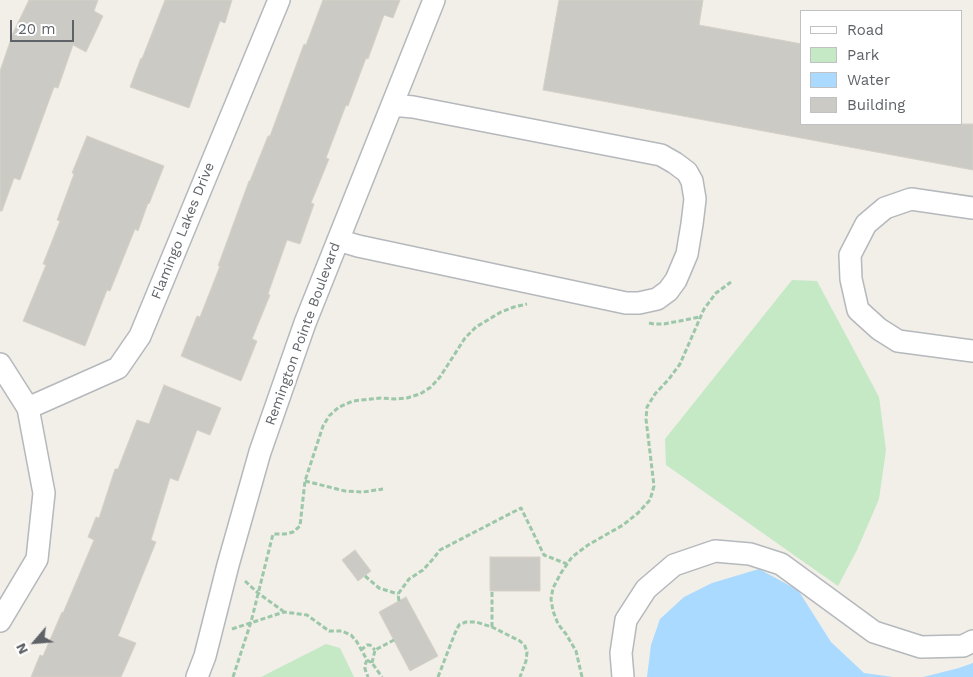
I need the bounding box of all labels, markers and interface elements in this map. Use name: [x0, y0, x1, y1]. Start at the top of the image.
scale bar: [12, 10, 76, 42]
legend: [800, 10, 963, 125]
text: 20 m: [18, 20, 56, 38]
text: Road: [847, 21, 884, 39]
text: Park: [847, 46, 879, 64]
text: Water: [847, 71, 890, 89]
text: Building: [847, 96, 905, 114]
street label: Flamingo Lakes Drive: [148, 160, 218, 302]
street label: Remington Pointe Boulevard: [262, 240, 344, 428]
north arrow: [10, 617, 60, 667]
text: N: [12, 641, 31, 657]

